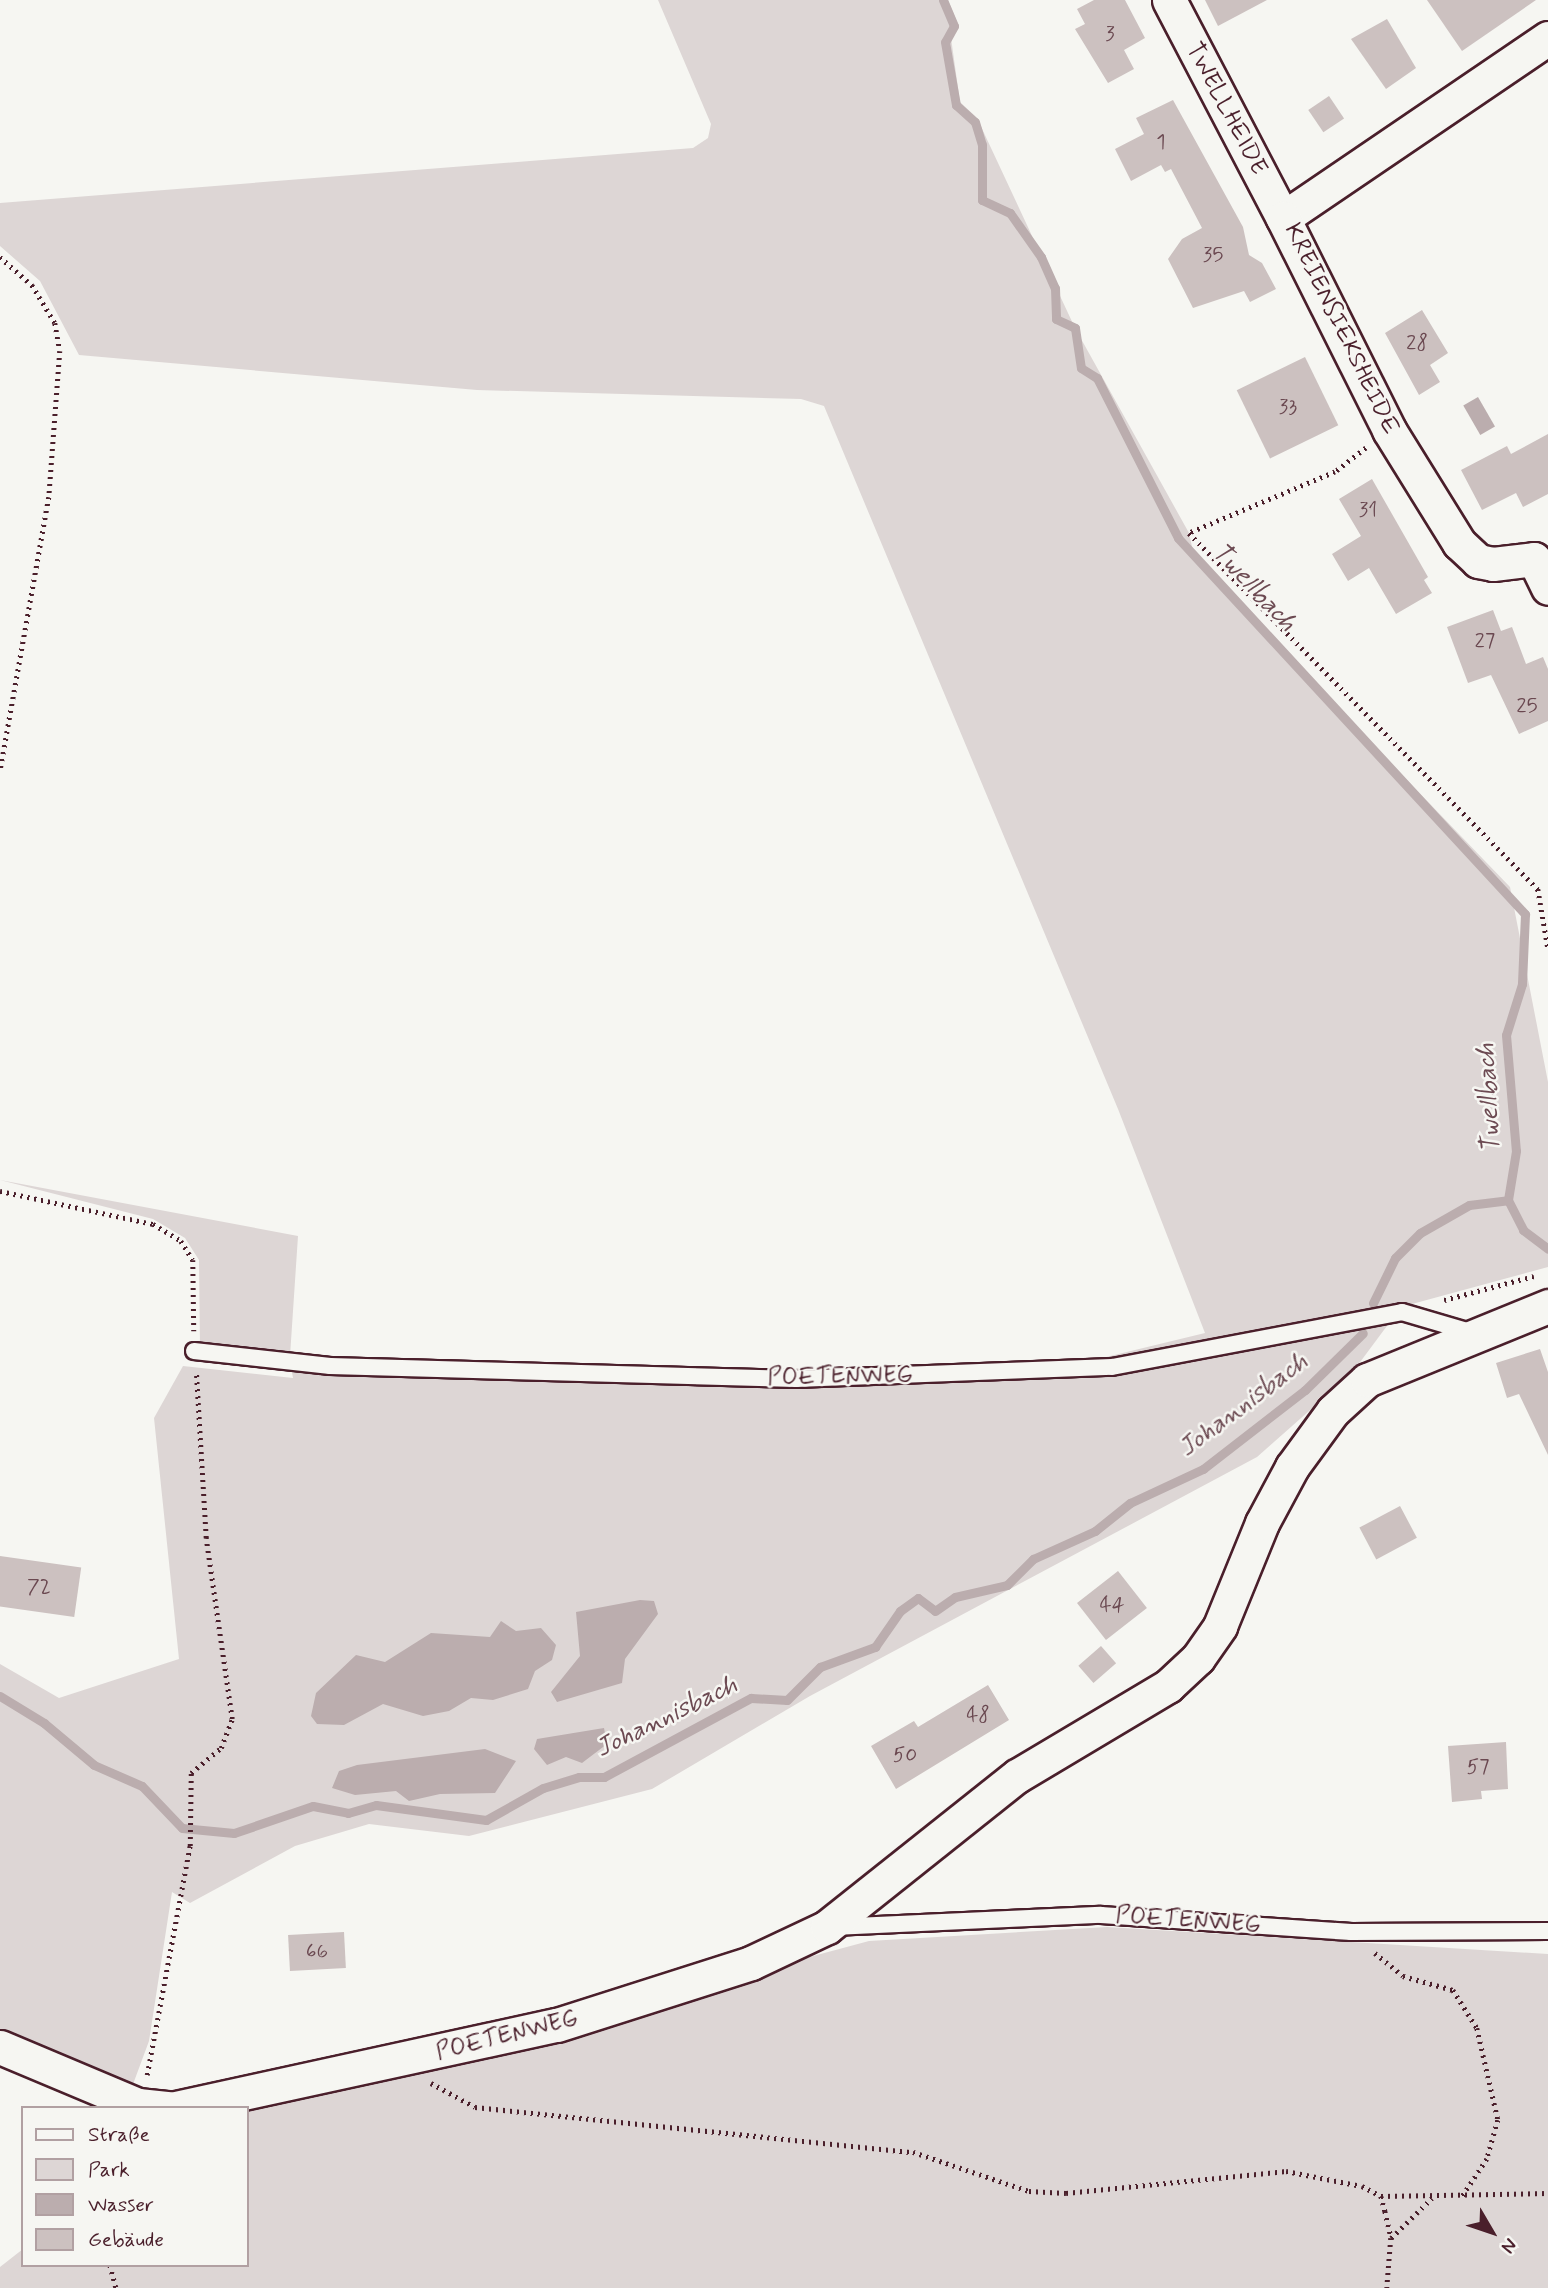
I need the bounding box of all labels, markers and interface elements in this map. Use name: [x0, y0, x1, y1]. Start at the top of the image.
house number: 3: [1105, 21, 1115, 47]
street label: TWELLHEIDE: [1179, 38, 1273, 180]
house number: 1: [1156, 129, 1166, 155]
street label: KREIENSIEKSHEIDE: [1277, 219, 1405, 439]
house number: 35: [1203, 242, 1223, 268]
house number: 28: [1406, 330, 1428, 356]
house number: 33: [1279, 394, 1297, 420]
house number: 31: [1359, 497, 1377, 523]
water label: Twellbach: [1204, 537, 1302, 639]
house number: 27: [1475, 628, 1495, 654]
house number: 25: [1516, 693, 1538, 719]
water label: Twellbach: [1472, 1042, 1508, 1154]
water label: Johannisbach: [1173, 1347, 1315, 1465]
street label: POETENWEG: [767, 1361, 913, 1393]
house number: 72: [27, 1574, 51, 1600]
house number: 44: [1100, 1592, 1124, 1618]
water label: Johannisbach: [591, 1670, 743, 1766]
house number: 48: [966, 1702, 990, 1728]
house number: 50: [893, 1742, 917, 1768]
house number: 57: [1466, 1754, 1490, 1780]
street label: POETENWEG: [1115, 1902, 1261, 1940]
house number: 66: [306, 1938, 328, 1964]
street label: POETENWEG: [433, 2004, 581, 2068]
legend: [21, 2106, 248, 2267]
text: Straße: [88, 2121, 150, 2149]
text: Park: [88, 2156, 130, 2184]
text: Wasser: [88, 2191, 154, 2219]
north arrow: [1457, 2197, 1527, 2267]
text: Gebäude: [88, 2226, 164, 2254]
text: N: [1495, 2233, 1522, 2258]

